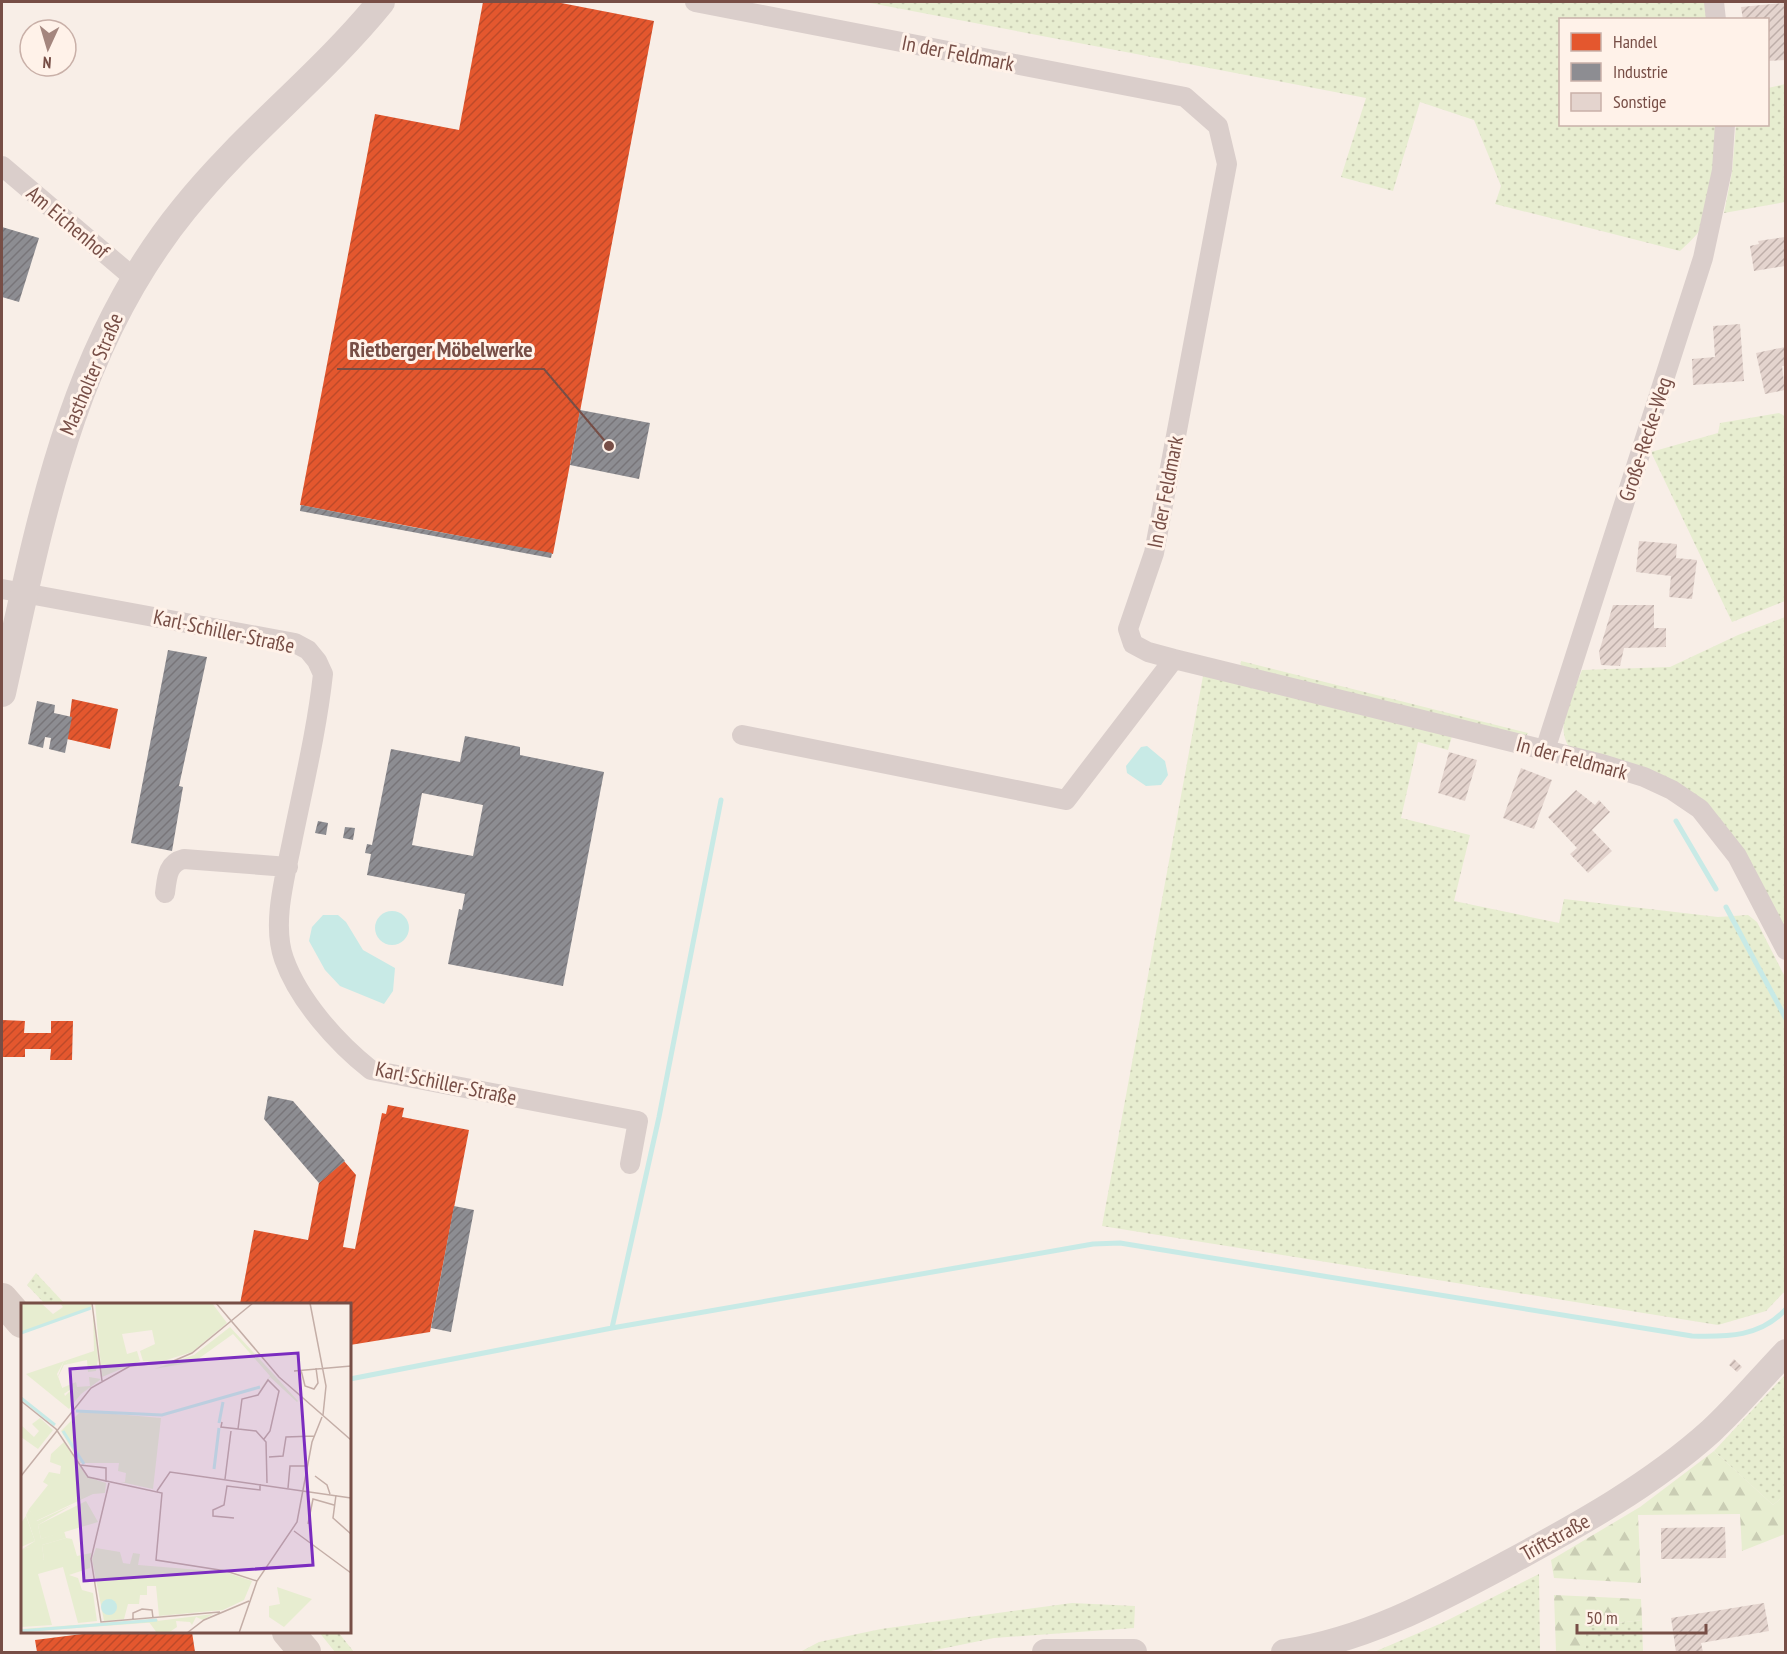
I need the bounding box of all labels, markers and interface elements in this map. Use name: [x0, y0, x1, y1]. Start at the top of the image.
north arrow: [18, 18, 78, 78]
legend: [1559, 18, 1769, 126]
street label: In der Feldmark: [900, 29, 1016, 77]
text: Handel: [1613, 30, 1658, 53]
text: N: [42, 53, 52, 73]
text: Industrie: [1613, 60, 1668, 83]
text: Sonstige: [1613, 90, 1667, 113]
street label: Am Eichenhof: [21, 180, 115, 265]
street label: Mastholter Straße: [53, 309, 129, 439]
callout: Rietberger Möbelwerke: [337, 329, 544, 369]
text: Rietberger Möbelwerke: [349, 335, 533, 363]
street label: Große-Recke-Weg: [1612, 373, 1678, 505]
street label: In der Feldmark: [1141, 434, 1189, 550]
street label: Karl-Schiller-Straße: [151, 603, 297, 659]
street label: In der Feldmark: [1514, 730, 1630, 786]
street label: Karl-Schiller-Straße: [373, 1055, 519, 1111]
inset map: [21, 1303, 351, 1633]
street label: Triftstraße: [1516, 1507, 1594, 1567]
scale bar: [1577, 1597, 1706, 1635]
text: 50 m: [1586, 1606, 1618, 1629]

